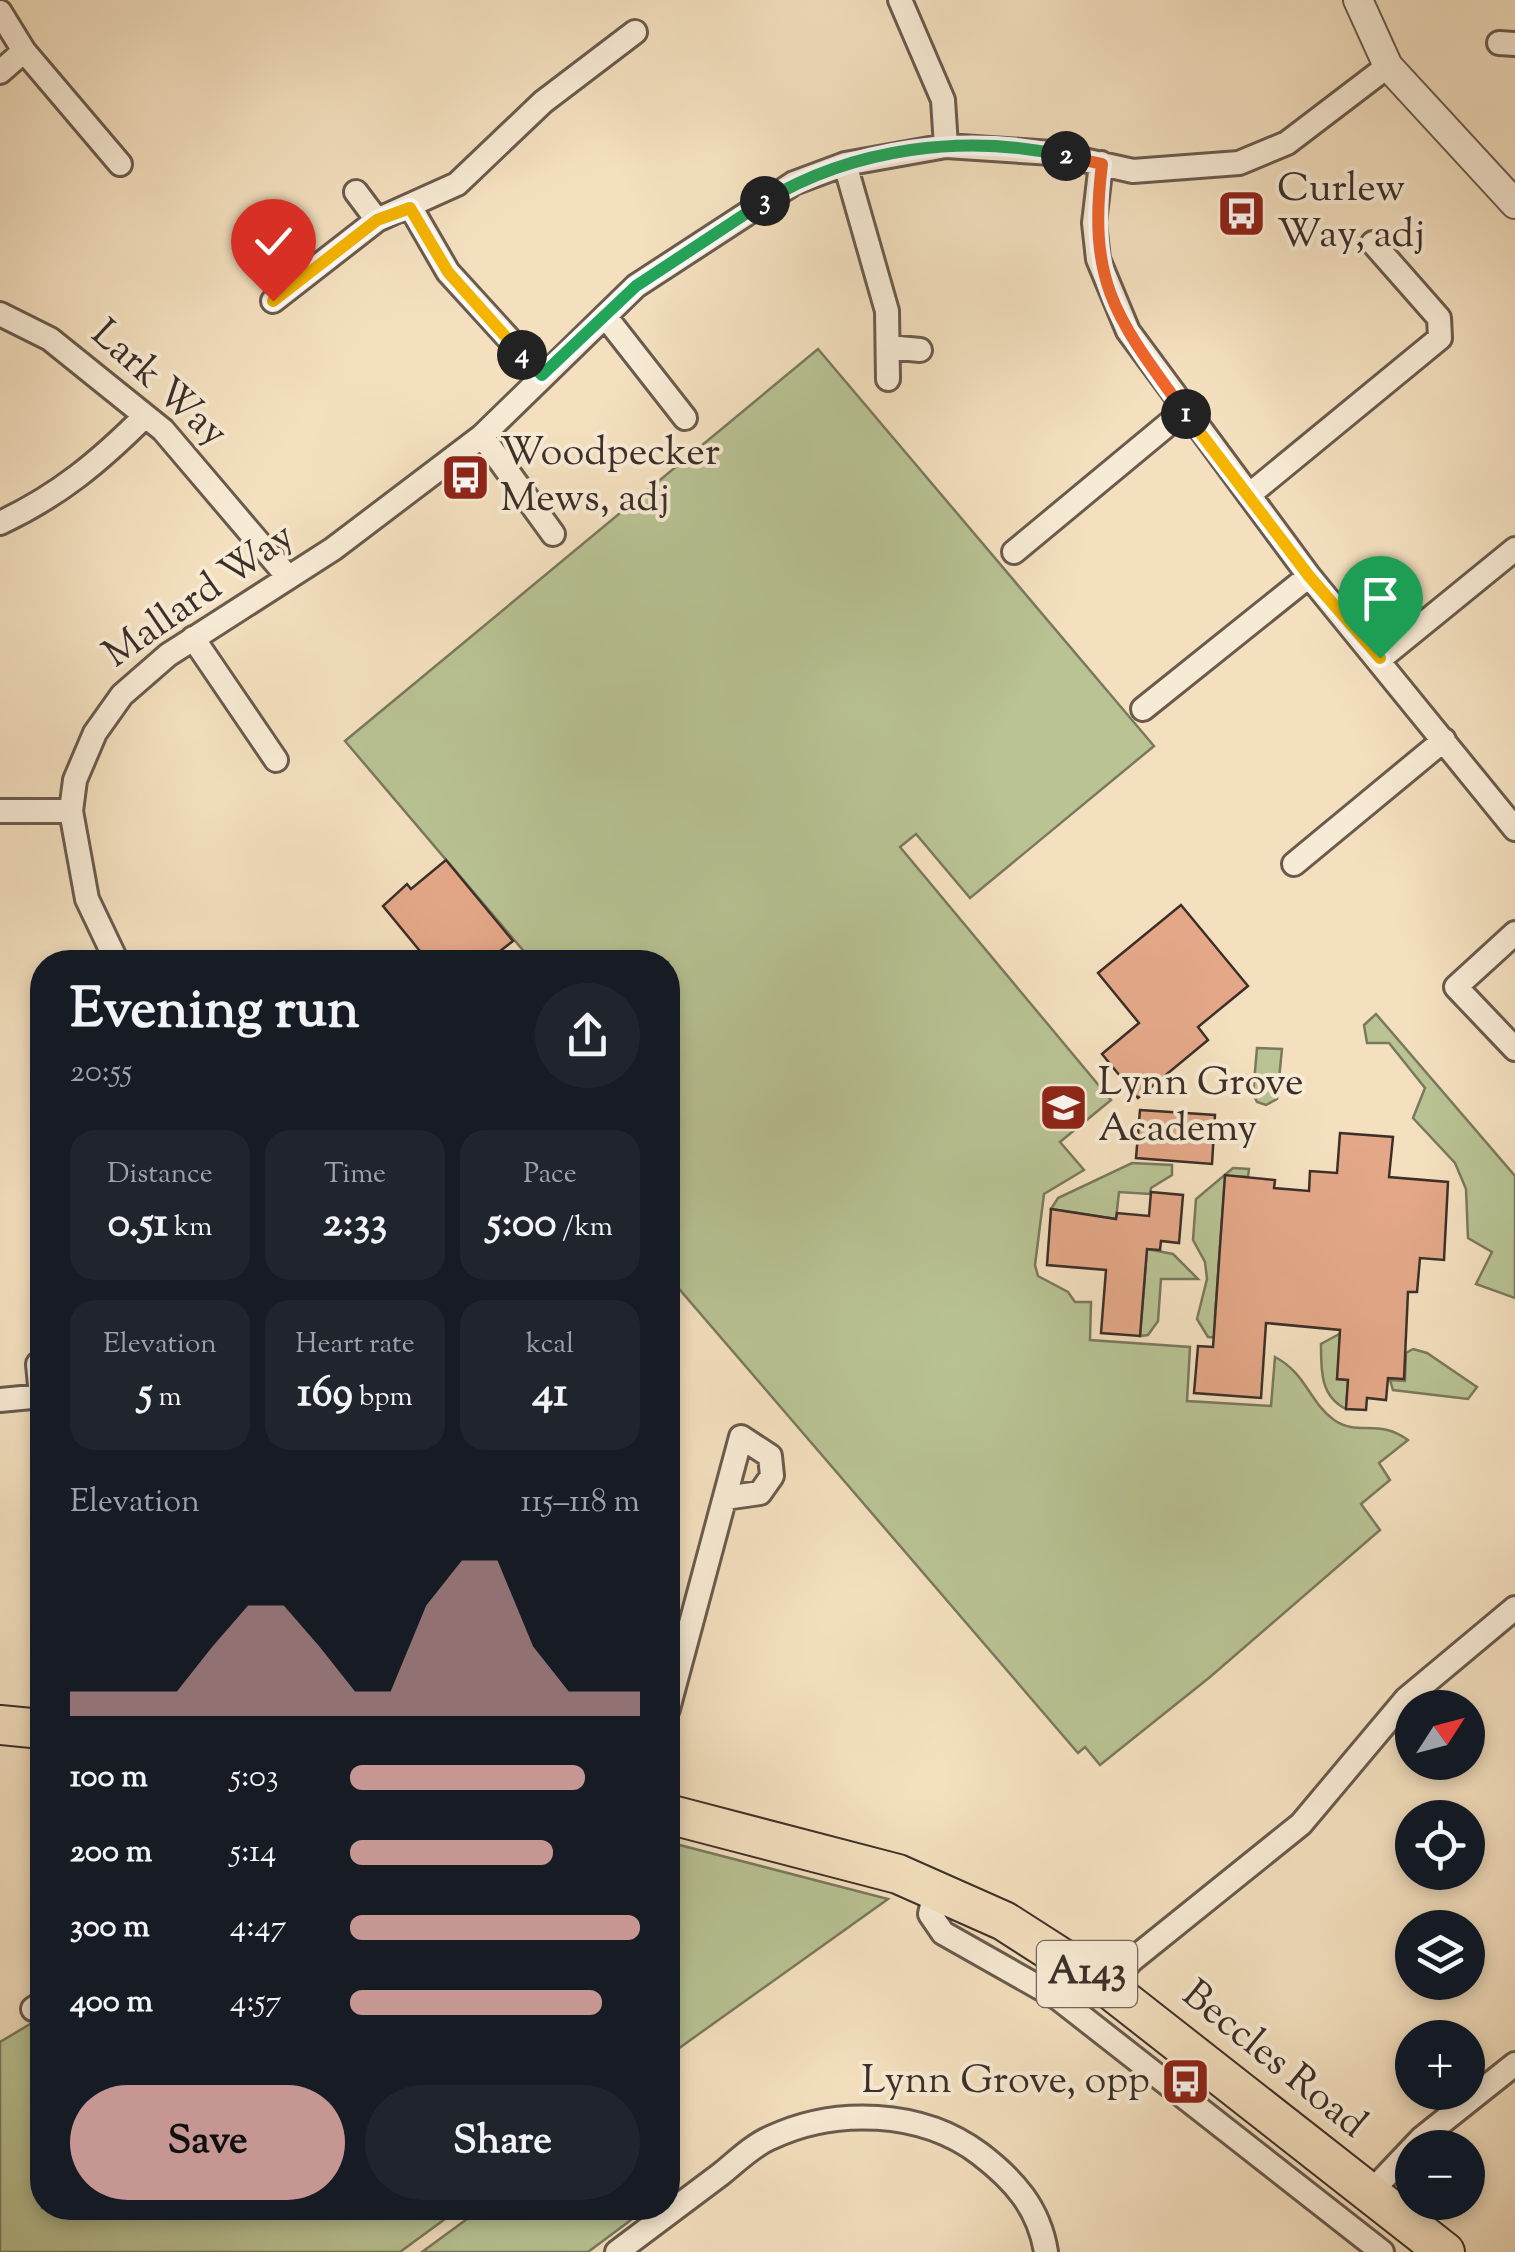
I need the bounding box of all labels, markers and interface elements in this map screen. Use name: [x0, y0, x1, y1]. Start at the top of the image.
pin: 2: [1041, 131, 1091, 181]
text: 2: [1059, 136, 1073, 176]
place label: Curlew Way, adj: [1277, 162, 1425, 265]
pin: 3: [740, 176, 790, 226]
text: 3: [759, 181, 771, 221]
bus stop icon: Curlew Way, adj: [1216, 187, 1268, 239]
pin: [231, 199, 316, 302]
icon: check: [246, 214, 301, 269]
street label: Lark Way: [77, 308, 239, 462]
pin: 4: [497, 330, 547, 380]
text: 4: [515, 335, 529, 375]
pin: 1: [1161, 389, 1211, 439]
text: 1: [1181, 394, 1191, 434]
place label: Woodpecker Mews, adj: [500, 426, 720, 529]
bus stop icon: Woodpecker Mews, adj: [439, 451, 491, 503]
street label: Mallard Way: [93, 510, 307, 684]
pin: [1338, 556, 1423, 659]
icon: arrive: [1353, 571, 1408, 626]
text: Evening run: [70, 973, 359, 1052]
button: share: [535, 983, 640, 1088]
text: 20:55: [70, 1050, 132, 1096]
place label: Lynn Grove Academy: [1098, 1056, 1304, 1159]
school or university icon: Lynn Grove Academy: [1037, 1081, 1089, 1133]
text: Distance: [107, 1155, 213, 1195]
text: Time: [324, 1155, 386, 1195]
text: Pace: [523, 1155, 577, 1195]
text: 0.51: [108, 1195, 168, 1255]
text: 2:33: [323, 1195, 387, 1255]
text: 5:00: [487, 1195, 556, 1255]
text: km: [168, 1208, 212, 1248]
text: /km: [556, 1208, 613, 1248]
text: Elevation: [103, 1325, 217, 1365]
text: Heart rate: [295, 1325, 415, 1365]
text: kcal: [526, 1325, 574, 1365]
text: 5: [138, 1365, 153, 1425]
text: 169: [297, 1365, 353, 1425]
text: 41: [532, 1365, 568, 1425]
text: m: [153, 1378, 182, 1418]
text: bpm: [353, 1378, 413, 1418]
text: Elevation: [70, 1480, 200, 1526]
text: 115–118 m: [521, 1480, 640, 1526]
north arrow: [1395, 1690, 1485, 1780]
map controls: [1395, 1690, 1485, 2220]
text: 100 m: [70, 1755, 148, 1801]
text: 5:03: [230, 1755, 279, 1801]
button: locate: [1395, 1800, 1485, 1890]
text: 200 m: [70, 1830, 152, 1876]
text: 5:14: [230, 1830, 276, 1876]
text: 300 m: [70, 1905, 150, 1951]
text: 4:47: [230, 1905, 287, 1951]
button: layers: [1395, 1910, 1485, 2000]
road number: A143: [1037, 1941, 1137, 2007]
street label: Beccles Road: [1168, 1969, 1378, 2153]
text: 400 m: [70, 1980, 153, 2026]
text: 4:57: [230, 1980, 281, 2026]
button: +: [1395, 2020, 1485, 2110]
place label: Lynn Grove, opp: [862, 2054, 1150, 2111]
bus stop icon: Lynn Grove, opp: [1159, 2056, 1211, 2108]
button: Save: [70, 2085, 345, 2200]
button: Share: [365, 2085, 640, 2200]
button: −: [1395, 2130, 1485, 2220]

